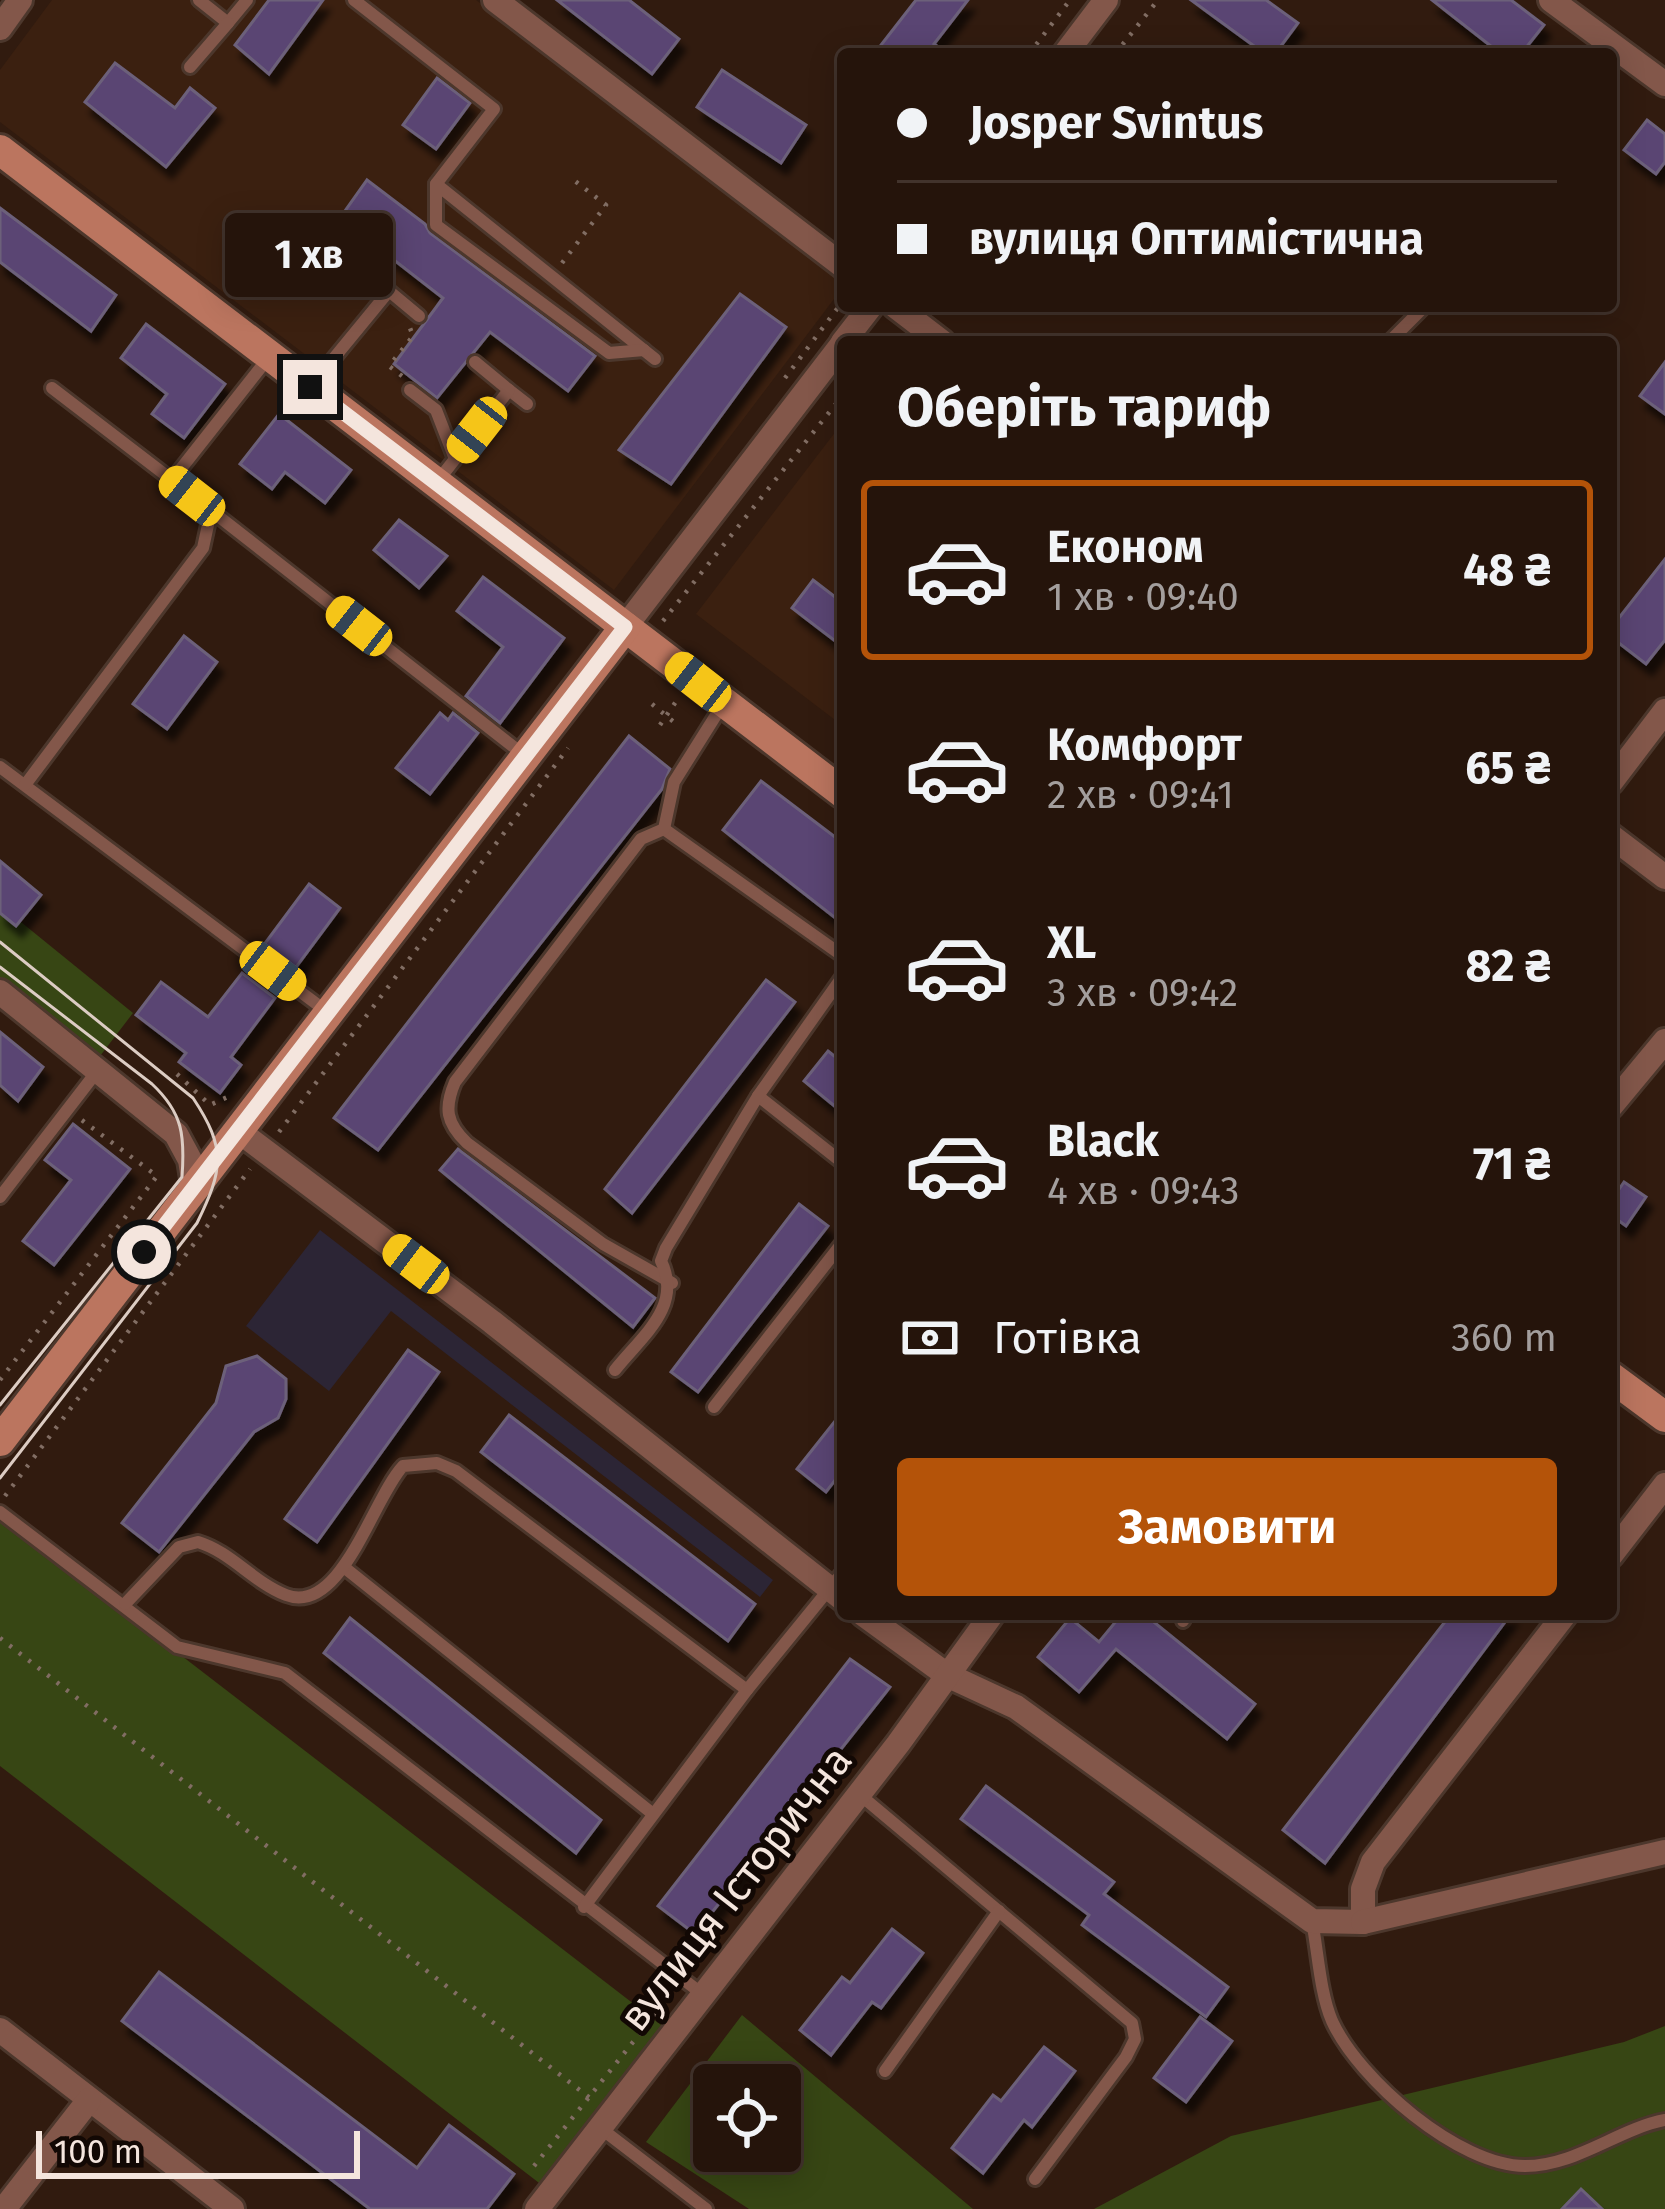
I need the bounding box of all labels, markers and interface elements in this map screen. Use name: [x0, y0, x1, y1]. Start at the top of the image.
text: Josper Svintus: [969, 96, 1264, 150]
text: вулиця Оптимістична: [969, 212, 1424, 266]
callout: 1 хв: [226, 213, 394, 297]
text: 1 хв: [274, 232, 344, 278]
route end: [283, 360, 337, 414]
text: Оберіть тариф: [897, 376, 1271, 440]
car: [441, 391, 513, 469]
car: [153, 460, 231, 532]
icon: car: [903, 516, 1011, 624]
text: Економ: [1047, 520, 1203, 574]
text: 48 ₴: [1463, 543, 1551, 597]
text: 1 хв · 09:40: [1047, 574, 1239, 620]
car: [320, 590, 398, 662]
car: [659, 646, 737, 718]
icon: car: [903, 714, 1011, 822]
text: Комфорт: [1047, 718, 1242, 772]
text: 65 ₴: [1465, 741, 1551, 795]
text: 2 хв · 09:41: [1047, 772, 1234, 818]
icon: car: [903, 912, 1011, 1020]
text: XL: [1047, 916, 1096, 970]
car: [233, 935, 313, 1007]
text: 82 ₴: [1465, 939, 1551, 993]
text: 3 хв · 09:42: [1047, 970, 1238, 1016]
icon: car: [903, 1110, 1011, 1218]
text: Black: [1047, 1114, 1159, 1168]
text: 71 ₴: [1473, 1137, 1551, 1191]
text: 4 хв · 09:43: [1047, 1168, 1240, 1214]
route start: [117, 1225, 171, 1279]
car: [376, 1228, 456, 1300]
icon: cash: [897, 1305, 963, 1371]
text: Готівка: [993, 1311, 1142, 1365]
text: 360 m: [1451, 1315, 1557, 1361]
button: Замовити: [897, 1458, 1557, 1596]
street label: вулиця Історична: [609, 1736, 862, 2041]
map controls: [693, 2064, 801, 2172]
button: locate: [693, 2064, 801, 2172]
scale bar: [36, 2125, 360, 2178]
text: 100 m: [54, 2132, 142, 2172]

